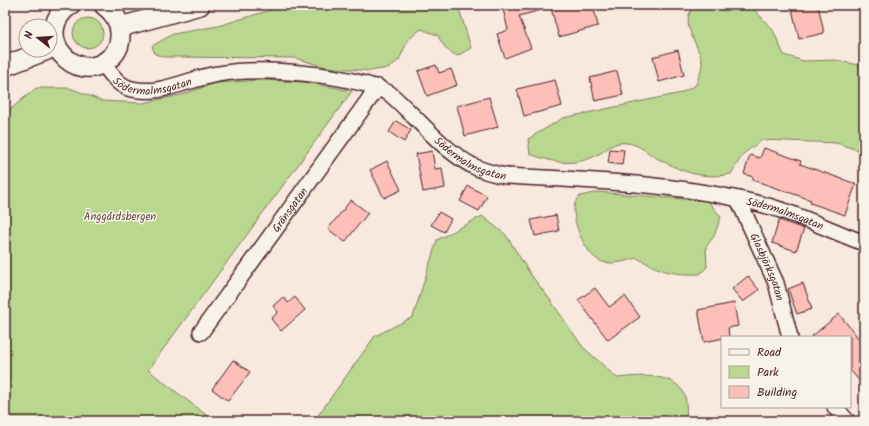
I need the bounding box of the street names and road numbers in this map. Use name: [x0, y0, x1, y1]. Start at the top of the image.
street label: Södermalmsgatan: [108, 73, 194, 101]
street label: Södermalmsgatan: [429, 133, 508, 186]
street label: Gränsgatan: [268, 184, 313, 236]
street label: Södermalmsgatan: [745, 193, 826, 236]
street label: Glasbjörksgatan: [745, 230, 788, 303]

